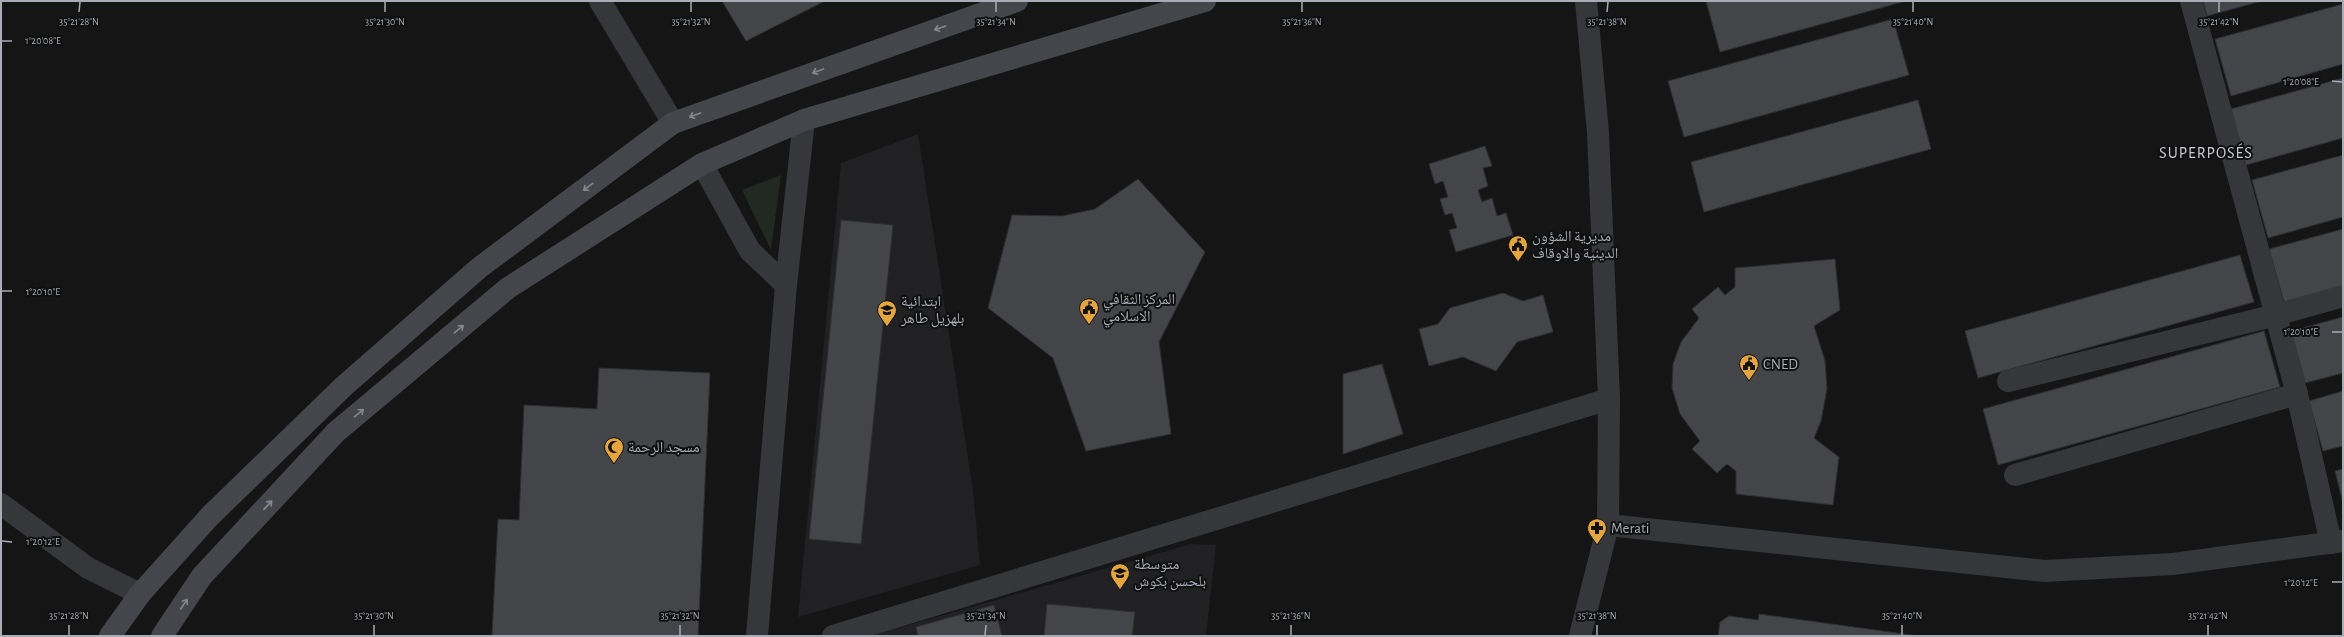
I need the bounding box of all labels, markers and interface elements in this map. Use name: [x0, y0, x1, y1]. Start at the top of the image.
text: 35°21'28"N: [59, 17, 99, 27]
text: 35°21'30"N: [365, 17, 405, 27]
text: 35°21'32"N: [671, 17, 711, 27]
text: 35°21'34"N: [976, 17, 1016, 27]
text: 35°21'36"N: [1282, 17, 1322, 27]
text: 35°21'38"N: [1587, 17, 1627, 27]
text: 35°21'40"N: [1893, 17, 1933, 27]
text: 35°21'42"N: [2199, 17, 2239, 27]
one-way arrow: [935, 24, 947, 32]
text: 1°20'08"E: [25, 36, 61, 46]
one-way arrow: [812, 68, 824, 76]
text: 1°20'08"E: [2283, 77, 2319, 87]
one-way arrow: [690, 112, 702, 120]
district label: SUPERPOSÉS: [2159, 143, 2253, 161]
one-way arrow: [582, 183, 593, 191]
place label: مديرية الشؤون الدينية والاوقاف: [1532, 229, 1618, 262]
public building icon: مديرية الشؤون الدينية والاوقاف: [1507, 234, 1529, 262]
text: 1°20'10"E: [26, 287, 60, 297]
place label: المركز الثقافي الاسلامي: [1103, 292, 1175, 328]
place label: ابتدائية بلهزيل طاهر: [900, 294, 964, 328]
public building icon: المركز الثقافي الاسلامي: [1078, 297, 1100, 325]
school or university icon: ابتدائية بلهزيل طاهر: [876, 299, 898, 327]
one-way arrow: [453, 325, 464, 334]
text: 1°20'10"E: [2284, 327, 2318, 337]
public building icon: CNED: [1738, 353, 1760, 381]
place label: CNED: [1763, 357, 1798, 372]
one-way arrow: [354, 408, 365, 417]
mosque icon: مسجد الرحمة: [603, 436, 625, 464]
place label: مسجد الرحمة: [628, 440, 700, 456]
one-way arrow: [263, 500, 273, 510]
pharmacy icon: Merati: [1586, 517, 1608, 545]
place label: Merati: [1611, 521, 1650, 536]
text: 1°20'12"E: [26, 537, 60, 547]
place label: متوسطة بلحسن بكوش: [1134, 557, 1206, 591]
school or university icon: متوسطة بلحسن بكوش: [1109, 562, 1131, 590]
text: 1°20'12"E: [2284, 578, 2318, 588]
one-way arrow: [180, 598, 188, 609]
text: 35°21'28"N: [49, 611, 89, 621]
text: 35°21'30"N: [354, 611, 394, 621]
text: 35°21'32"N: [660, 611, 700, 621]
text: 35°21'34"N: [966, 611, 1006, 621]
text: 35°21'36"N: [1271, 611, 1311, 621]
text: 35°21'38"N: [1577, 611, 1617, 621]
text: 35°21'40"N: [1882, 611, 1922, 621]
text: 35°21'42"N: [2188, 611, 2228, 621]

